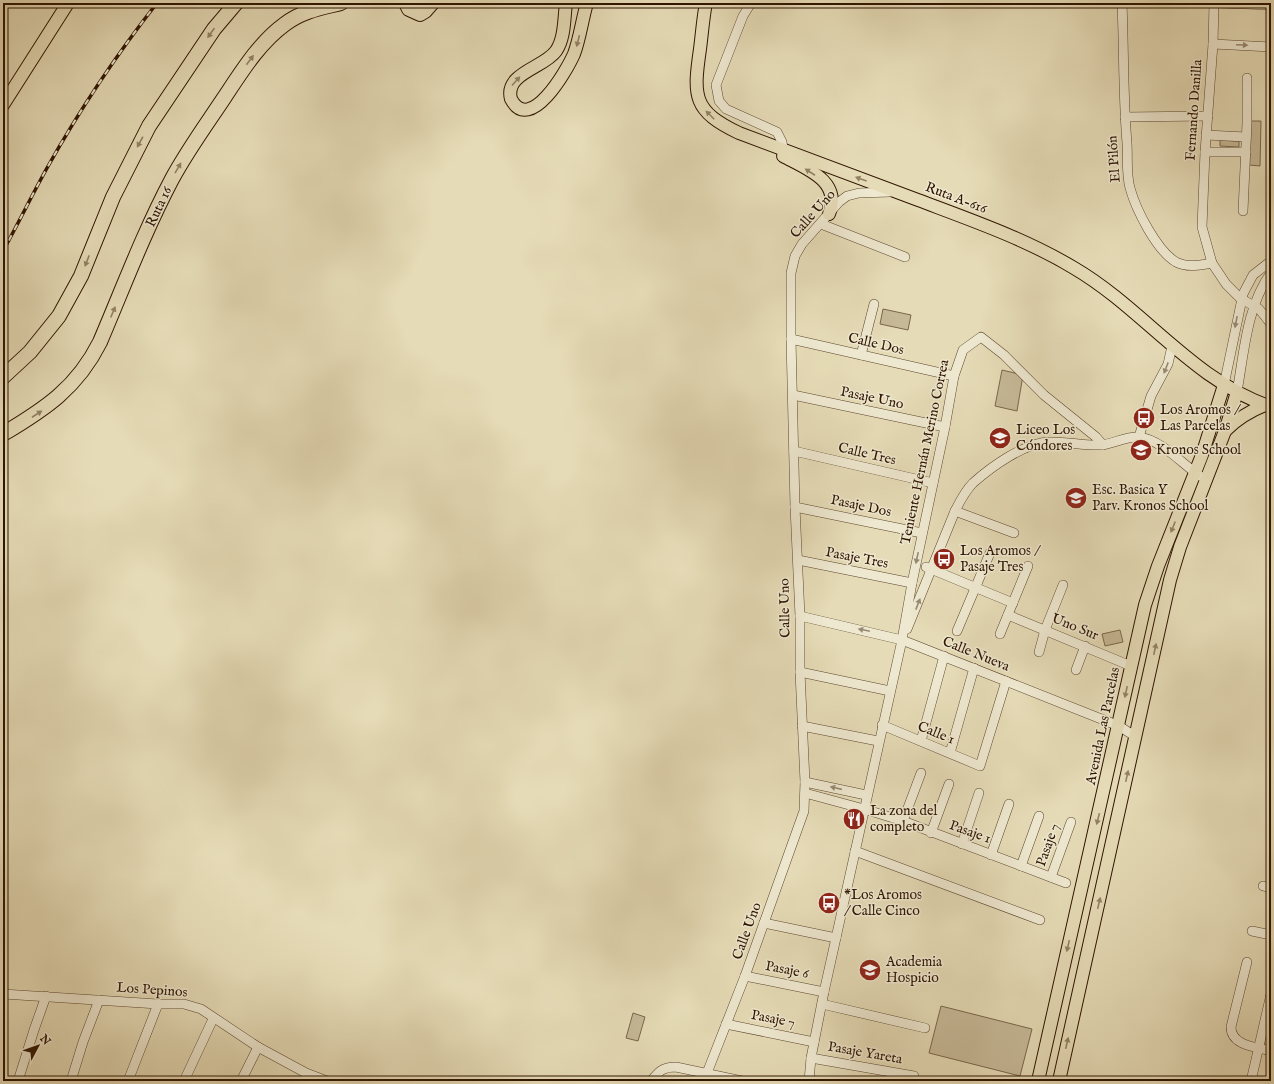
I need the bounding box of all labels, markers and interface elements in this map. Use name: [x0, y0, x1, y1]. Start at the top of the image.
one-way arrow: [207, 28, 215, 38]
one-way arrow: [575, 35, 581, 47]
one-way arrow: [1236, 42, 1248, 49]
one-way arrow: [246, 54, 254, 65]
street label: Fernando Danilla: [1181, 58, 1207, 161]
one-way arrow: [511, 76, 521, 86]
one-way arrow: [705, 111, 715, 120]
street label: El Pilón: [1103, 134, 1125, 183]
one-way arrow: [137, 136, 144, 148]
one-way arrow: [175, 162, 182, 174]
one-way arrow: [805, 168, 815, 176]
one-way arrow: [854, 175, 866, 181]
street label: Ruta A-616: [923, 178, 990, 218]
street label: Ruta 16: [142, 183, 177, 230]
street label: Calle Uno: [786, 185, 840, 242]
one-way arrow: [84, 255, 90, 267]
one-way arrow: [110, 305, 116, 317]
one-way arrow: [1233, 316, 1239, 328]
street label: Calle Dos: [846, 329, 906, 359]
street label: Teniente Hernán Merino Correa: [897, 357, 954, 546]
one-way arrow: [1163, 363, 1169, 375]
street label: Pasaje Uno: [839, 383, 906, 414]
place label: Los Aromos / Las Parcelas: [1160, 401, 1241, 435]
bus stop icon: Los Aromos / Las Parcelas: [1131, 405, 1157, 431]
one-way arrow: [31, 410, 42, 418]
place label: Liceo Los Cóndores: [1016, 421, 1075, 455]
school or university icon: Liceo Los Cóndores: [987, 425, 1013, 451]
school or university icon: Kronos School: [1128, 437, 1154, 463]
street label: Calle Tres: [836, 439, 898, 469]
place label: Kronos School: [1156, 441, 1241, 459]
place label: Esc. Basica Y Parv. Kronos School: [1092, 481, 1208, 515]
school or university icon: Esc. Basica Y Parv. Kronos School: [1063, 485, 1089, 511]
street label: Pasaje Dos: [829, 491, 893, 521]
one-way arrow: [1170, 522, 1176, 533]
place label: Los Aromos / Pasaje Tres: [960, 542, 1041, 576]
street label: Pasaje Tres: [824, 543, 890, 573]
bus stop icon: Los Aromos / Pasaje Tres: [931, 546, 957, 572]
one-way arrow: [913, 552, 919, 564]
street label: Calle Uno: [775, 578, 795, 638]
one-way arrow: [915, 597, 921, 609]
street label: Uno Sur: [1049, 609, 1101, 645]
one-way arrow: [858, 627, 870, 633]
street label: Calle Nueva: [940, 632, 1013, 676]
one-way arrow: [1152, 642, 1158, 655]
street label: Avenida Las Parcelas: [1082, 665, 1124, 787]
one-way arrow: [1122, 686, 1128, 698]
street label: Calle 1: [915, 717, 957, 749]
one-way arrow: [1125, 769, 1131, 782]
one-way arrow: [829, 785, 842, 791]
place label: La zona del completo: [870, 802, 937, 836]
restaurant icon: La zona del completo: [841, 806, 867, 832]
one-way arrow: [1094, 813, 1100, 825]
street label: Pasaje 1: [947, 816, 993, 848]
street label: Pasaje 7: [1032, 821, 1064, 869]
place label: *Los Aromos / Calle Cinco: [844, 886, 922, 920]
bus stop icon: *Los Aromos / Calle Cinco: [816, 890, 842, 916]
one-way arrow: [1097, 896, 1103, 909]
street label: Calle Uno: [728, 899, 766, 962]
one-way arrow: [1065, 939, 1071, 952]
place label: Academia Hospicio: [885, 953, 943, 987]
street label: Pasaje 6: [764, 957, 811, 983]
school or university icon: Academia Hospicio: [857, 957, 883, 983]
street label: Los Pepinos: [116, 979, 188, 1001]
street label: Pasaje 7: [749, 1006, 797, 1032]
north arrow: [18, 1026, 58, 1066]
text: N: [36, 1031, 54, 1049]
one-way arrow: [1065, 1037, 1071, 1049]
street label: Pasaje Yareta: [826, 1038, 905, 1069]

